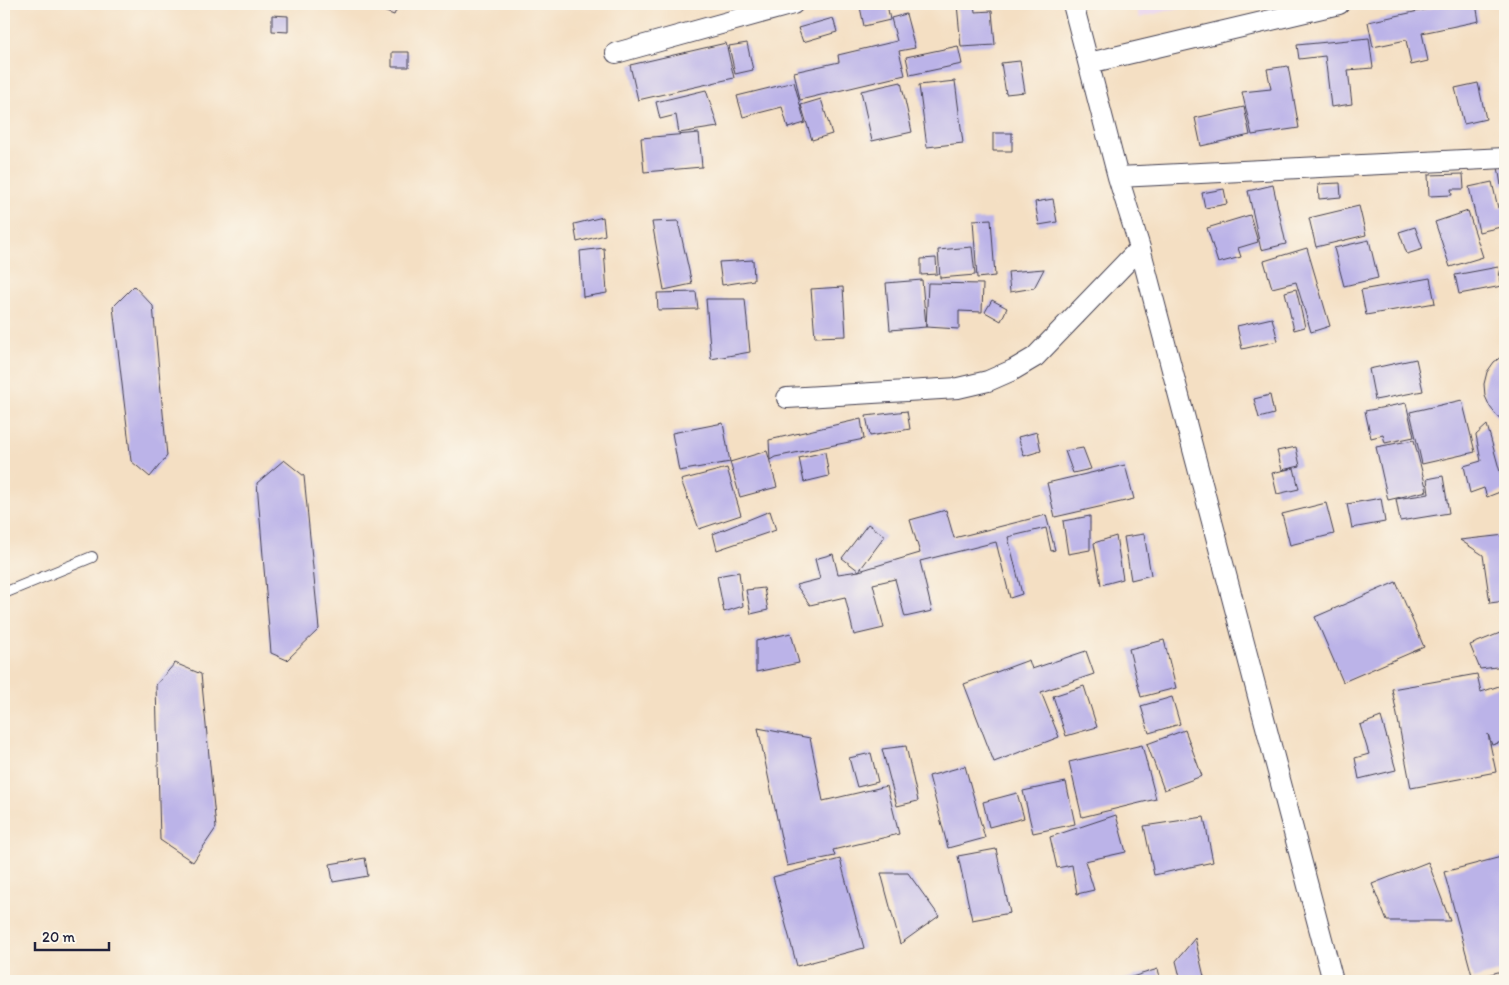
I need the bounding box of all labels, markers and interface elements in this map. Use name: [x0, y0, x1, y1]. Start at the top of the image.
scale bar: [35, 920, 109, 952]
text: 20 m: [42, 928, 76, 946]

